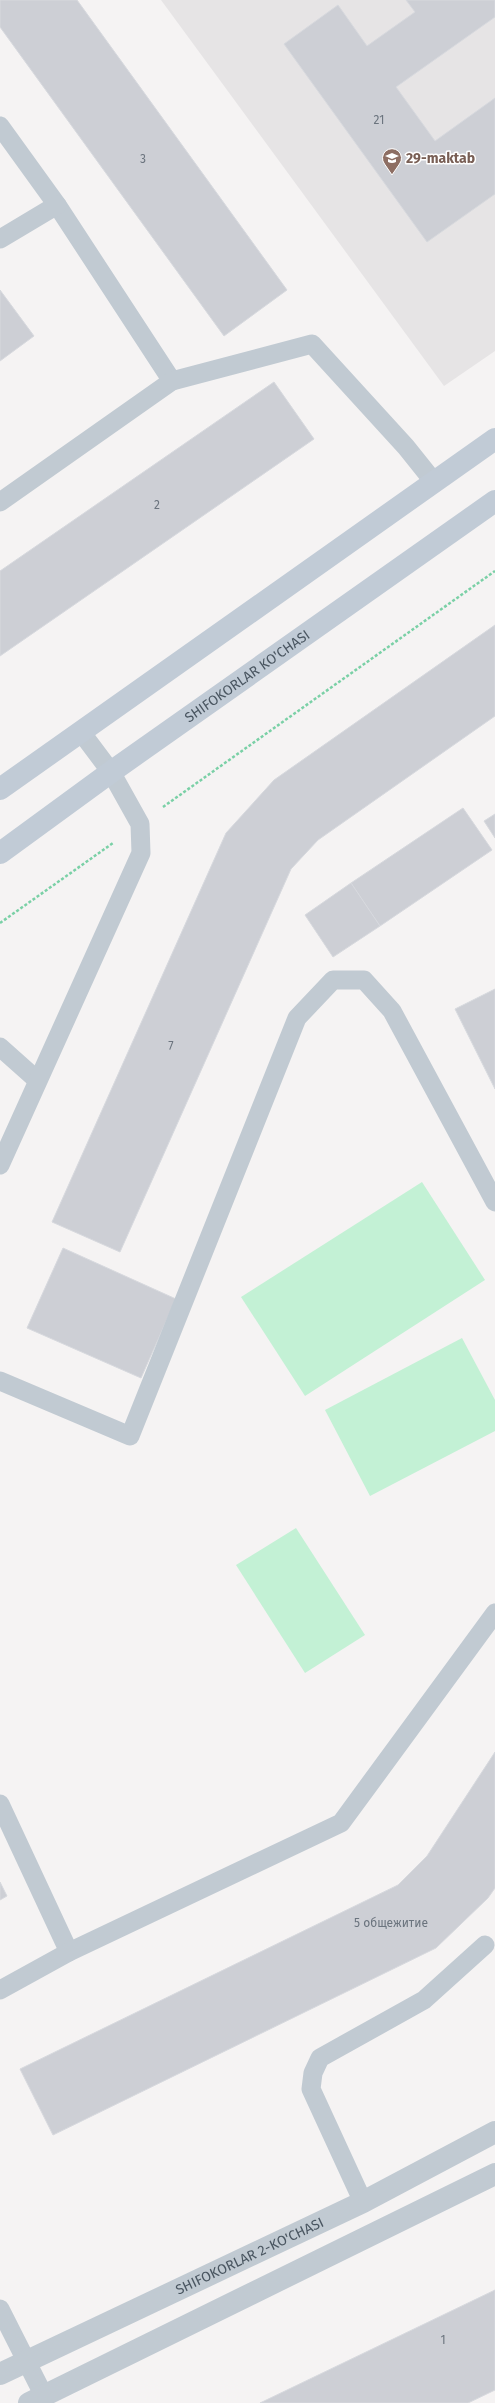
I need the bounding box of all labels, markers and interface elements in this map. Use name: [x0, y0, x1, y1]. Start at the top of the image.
house number: 21: [374, 113, 384, 127]
school or university icon: 29-maktab: [381, 147, 403, 175]
place label: 29-maktab: [406, 150, 475, 167]
house number: 3: [140, 152, 146, 166]
house number: 2: [154, 498, 160, 512]
street label: SHIFOKORLAR KO'CHASI: [182, 626, 313, 726]
house number: 7: [168, 1039, 174, 1053]
house number: 5 общежитие: [354, 1916, 428, 1930]
street label: SHIFOKORLAR 2-KO'CHASI: [173, 2214, 326, 2299]
house number: 1: [440, 2333, 446, 2347]

